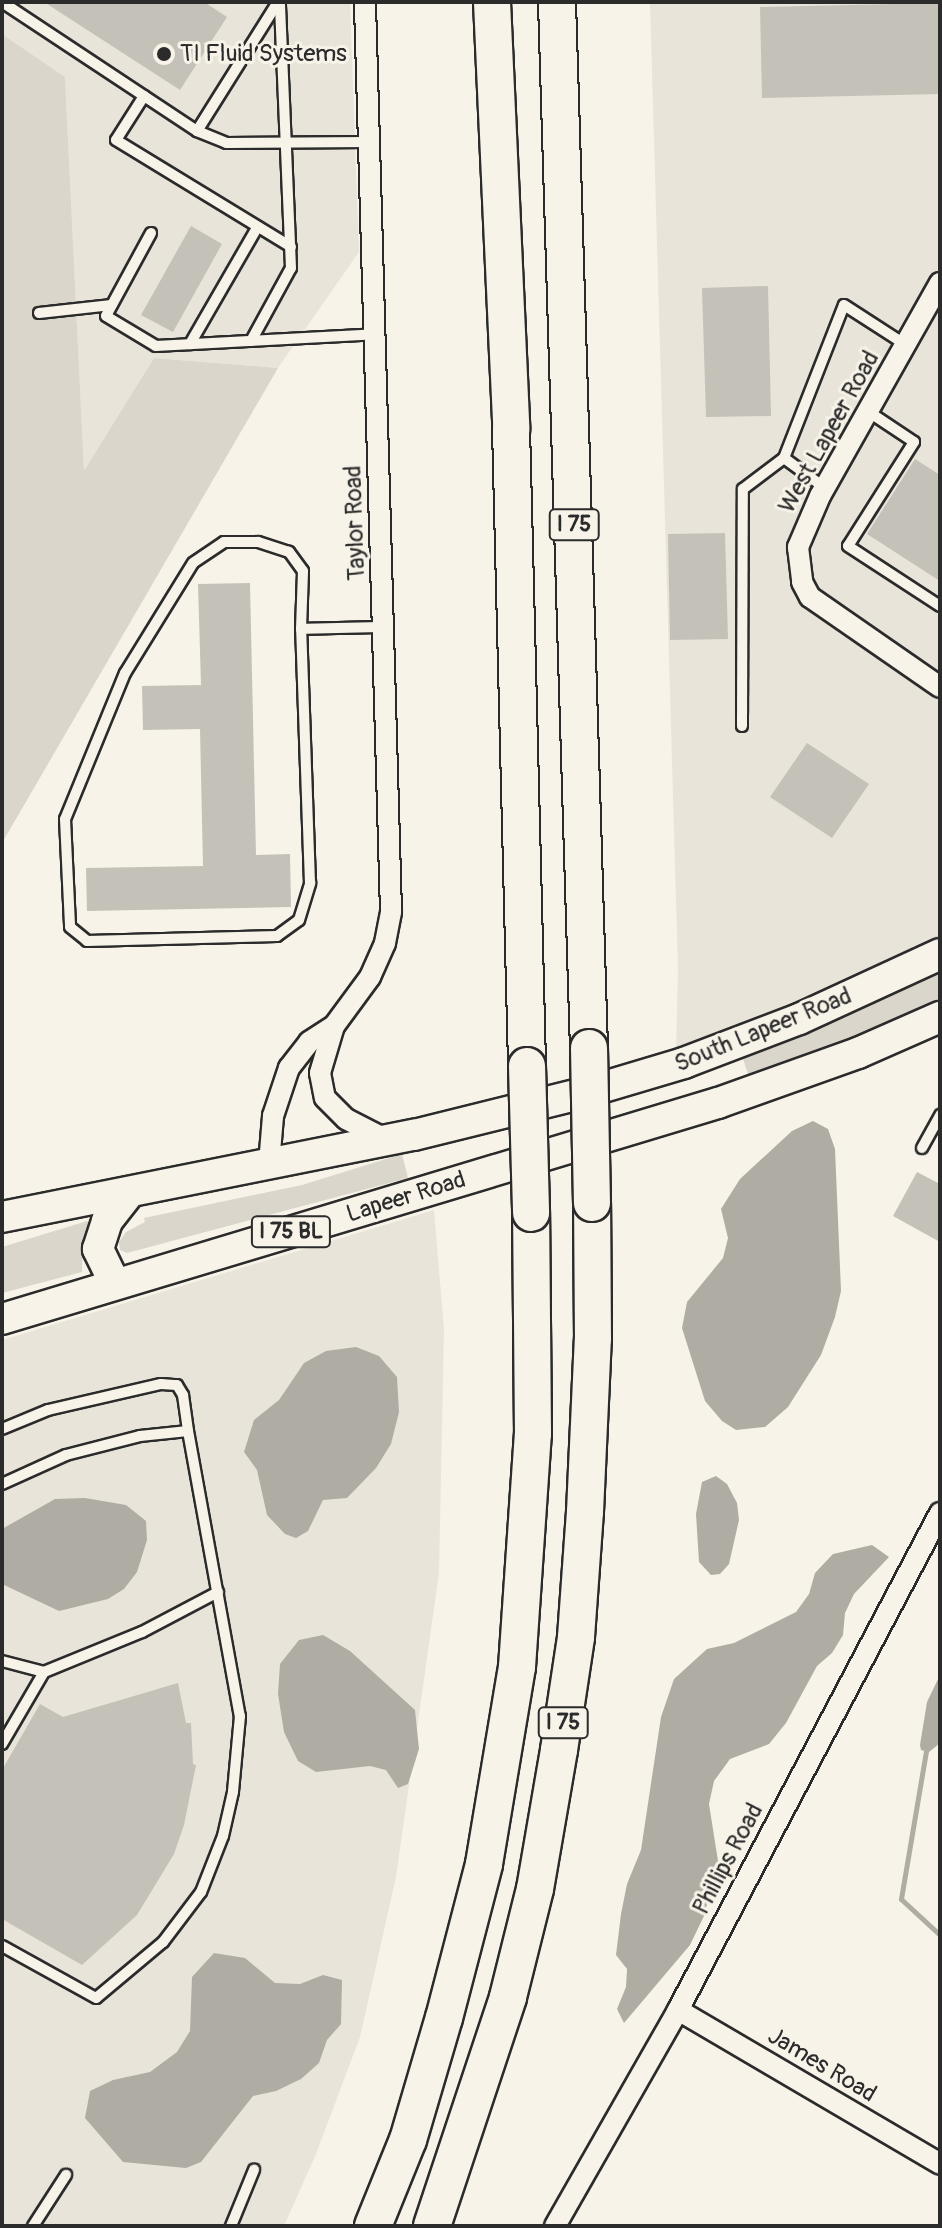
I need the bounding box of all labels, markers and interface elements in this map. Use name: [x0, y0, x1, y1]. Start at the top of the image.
place label: TI Fluid Systems: [180, 40, 347, 68]
marker: TI Fluid Systems: [155, 45, 173, 63]
street label: West Lapeer Road: [773, 346, 885, 518]
street label: Taylor Road: [339, 465, 371, 581]
road number: I 75: [548, 507, 600, 543]
street label: South Lapeer Road: [670, 981, 856, 1079]
street label: Lapeer Road: [343, 1165, 469, 1229]
road number: I 75 BL: [249, 1214, 333, 1250]
road number: I 75: [537, 1705, 589, 1741]
street label: Phillips Road: [687, 1799, 769, 1919]
street label: James Road: [763, 2021, 881, 2109]

